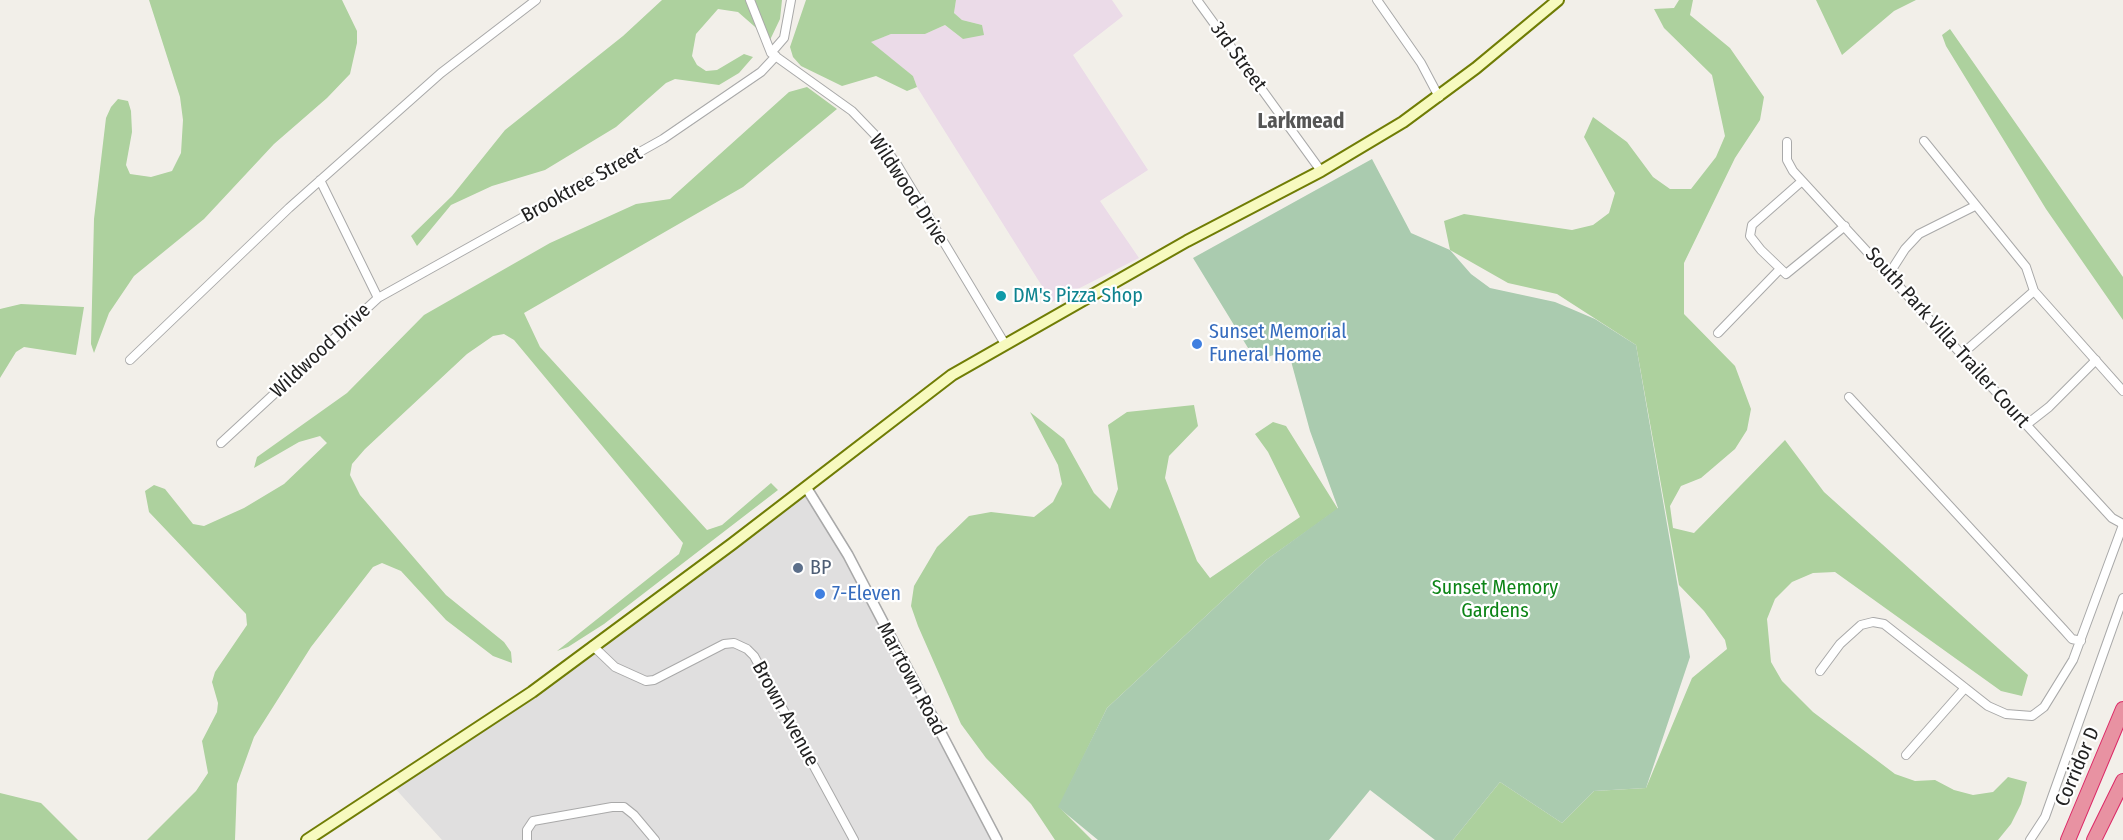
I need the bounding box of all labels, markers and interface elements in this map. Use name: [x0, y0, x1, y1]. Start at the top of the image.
street label: 3rd Street: [1205, 18, 1271, 96]
district label: Larkmead: [1258, 109, 1344, 135]
street label: Wildwood Drive: [863, 130, 953, 250]
street label: Brooktree Street: [517, 142, 647, 228]
street label: South Park Villa Trailer Court: [1860, 243, 2034, 433]
place label: DM's Pizza Shop: [1013, 284, 1143, 308]
marker: DM's Pizza Shop: [994, 289, 1008, 303]
street label: Wildwood Drive: [266, 299, 376, 403]
place label: Sunset Memorial Funeral Home: [1209, 320, 1346, 367]
marker: Sunset Memorial Funeral Home: [1190, 337, 1204, 351]
place label: BP: [810, 556, 831, 580]
marker: BP: [791, 561, 805, 575]
park label: Sunset Memory Gardens: [1432, 576, 1558, 623]
place label: 7-Eleven: [832, 582, 901, 606]
marker: 7-Eleven: [813, 587, 827, 601]
street label: Marrtown Road: [871, 618, 951, 740]
street label: Brown Avenue: [746, 657, 824, 771]
street label: Corridor D: [2051, 724, 2105, 810]

